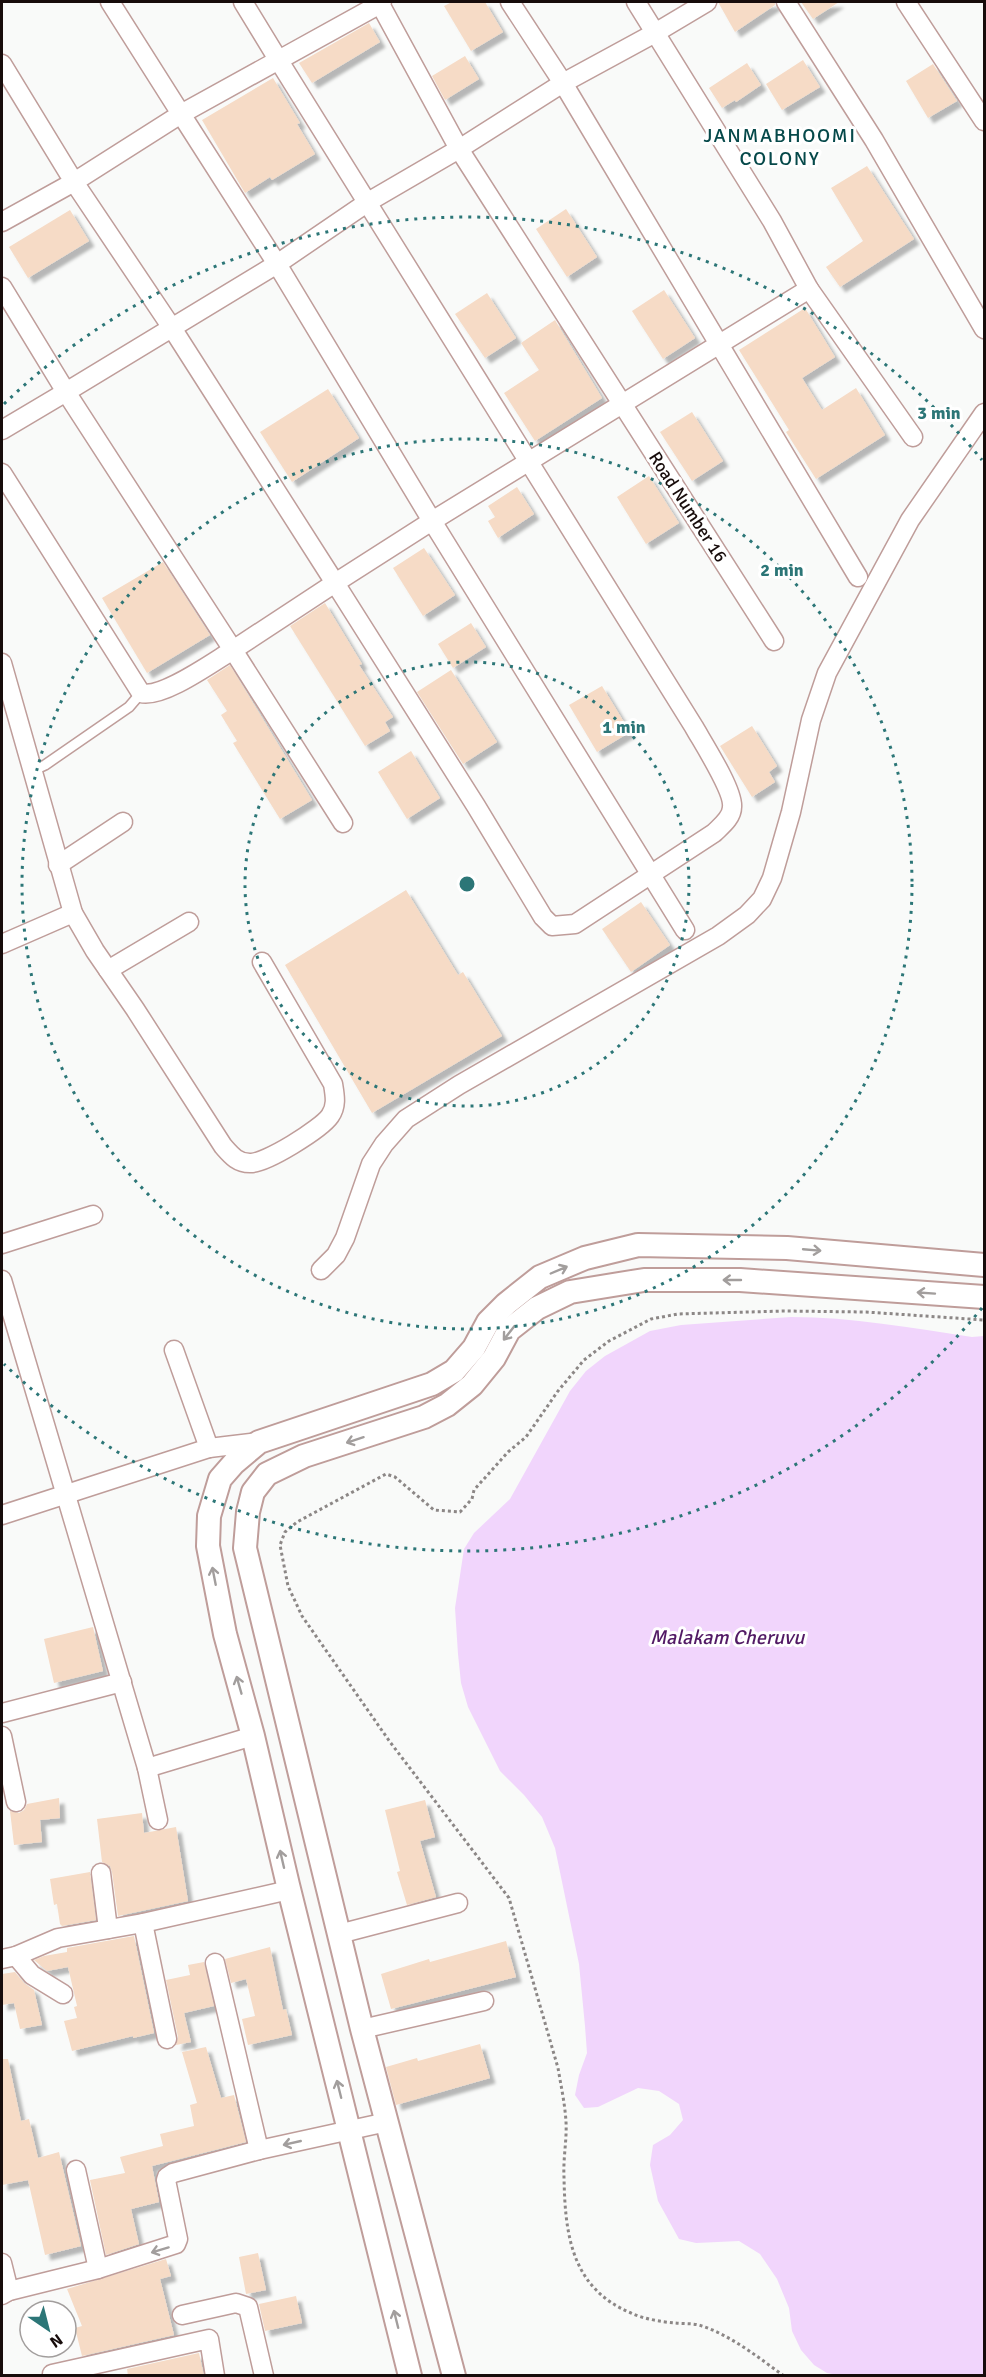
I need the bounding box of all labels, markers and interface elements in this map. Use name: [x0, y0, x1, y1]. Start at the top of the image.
district label: JANMABHOOMI COLONY: [703, 123, 857, 171]
text: 3 min: [917, 402, 961, 424]
street label: Road Number 16: [644, 448, 732, 566]
text: 2 min: [760, 559, 804, 581]
text: 1 min: [602, 716, 646, 738]
centre of rings: [457, 874, 477, 894]
one-way arrow: [802, 1245, 822, 1256]
one-way arrow: [549, 1264, 567, 1275]
one-way arrow: [722, 1274, 742, 1286]
one-way arrow: [917, 1287, 937, 1298]
one-way arrow: [503, 1325, 516, 1341]
one-way arrow: [346, 1435, 365, 1446]
one-way arrow: [208, 1567, 219, 1587]
water label: Malakam Cheruvu: [650, 1625, 805, 1650]
one-way arrow: [233, 1676, 244, 1695]
one-way arrow: [275, 1850, 287, 1869]
one-way arrow: [332, 2080, 344, 2099]
one-way arrow: [283, 2137, 302, 2149]
one-way arrow: [151, 2245, 170, 2256]
north arrow: [18, 2299, 78, 2359]
one-way arrow: [390, 2310, 402, 2329]
text: N: [46, 2329, 66, 2352]

